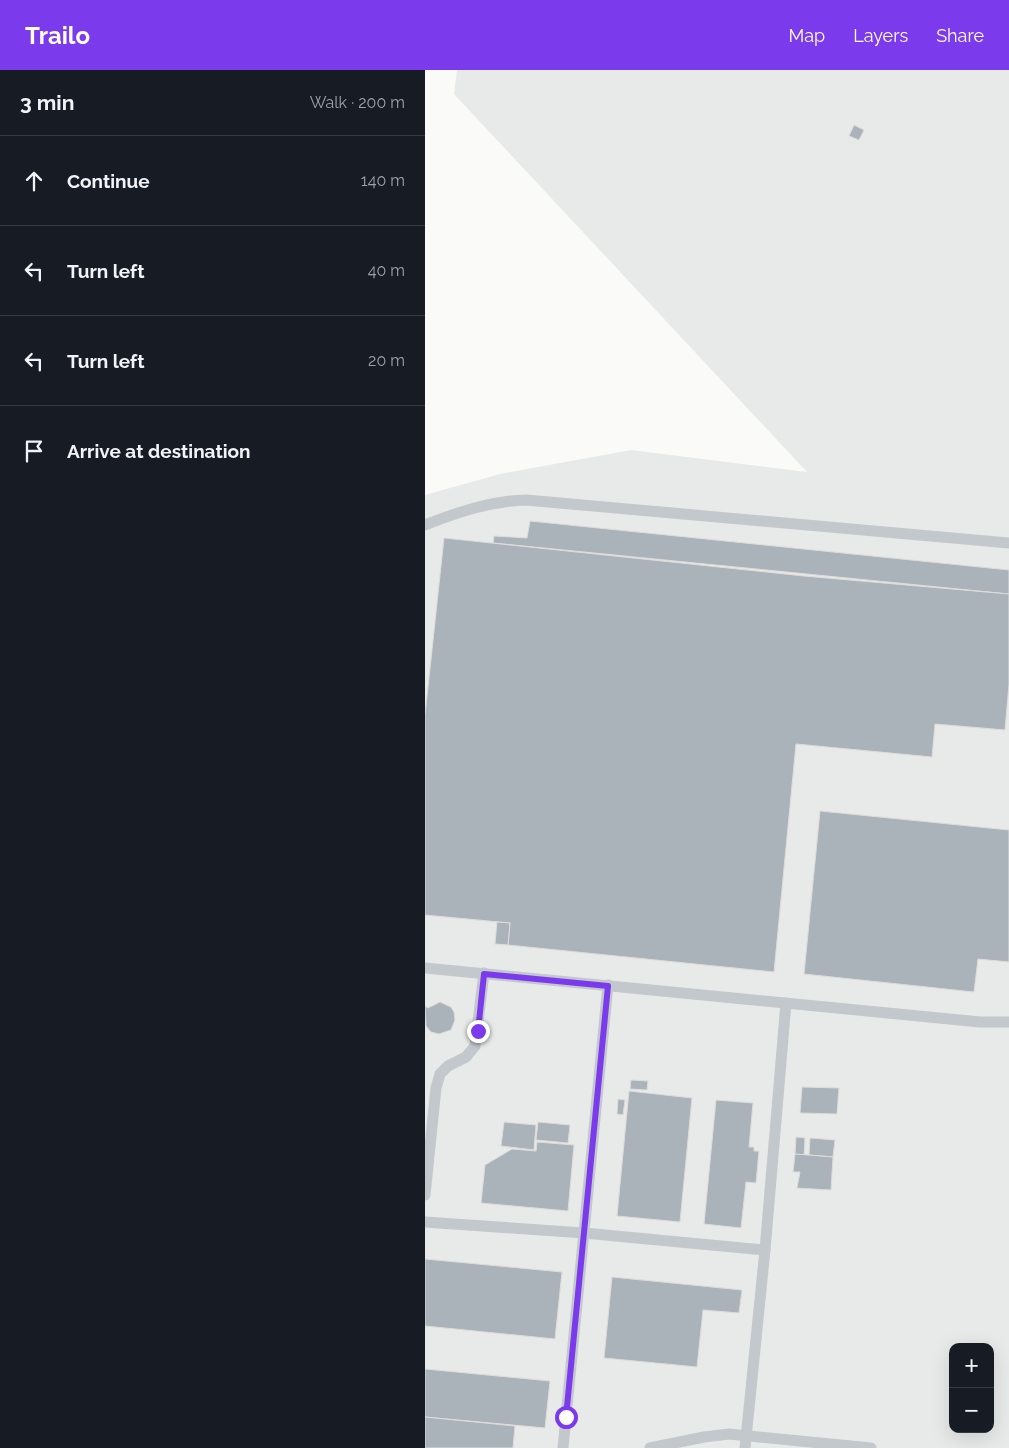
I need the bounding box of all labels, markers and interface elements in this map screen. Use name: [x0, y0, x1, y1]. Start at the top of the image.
text: Trailo: [25, 21, 90, 50]
text: Map: [789, 25, 825, 46]
text: Layers: [853, 25, 908, 46]
text: Share: [936, 25, 984, 46]
text: 3 min: [20, 90, 74, 115]
text: Walk · 200 m: [310, 93, 405, 112]
icon: ahead: [20, 167, 48, 195]
text: Continue: [67, 170, 150, 192]
text: 140 m: [361, 171, 405, 190]
icon: left: [20, 257, 48, 285]
text: Turn left: [67, 260, 144, 282]
text: 40 m: [368, 261, 405, 280]
icon: left: [20, 347, 48, 375]
text: Turn left: [67, 350, 144, 372]
text: 20 m: [368, 351, 405, 370]
icon: arrive: [20, 437, 48, 465]
text: Arrive at destination: [67, 440, 251, 462]
route end: [467, 1020, 490, 1043]
map controls: [949, 1343, 994, 1433]
button: +: [949, 1343, 994, 1388]
button: −: [949, 1388, 994, 1433]
route start: [555, 1406, 578, 1429]

